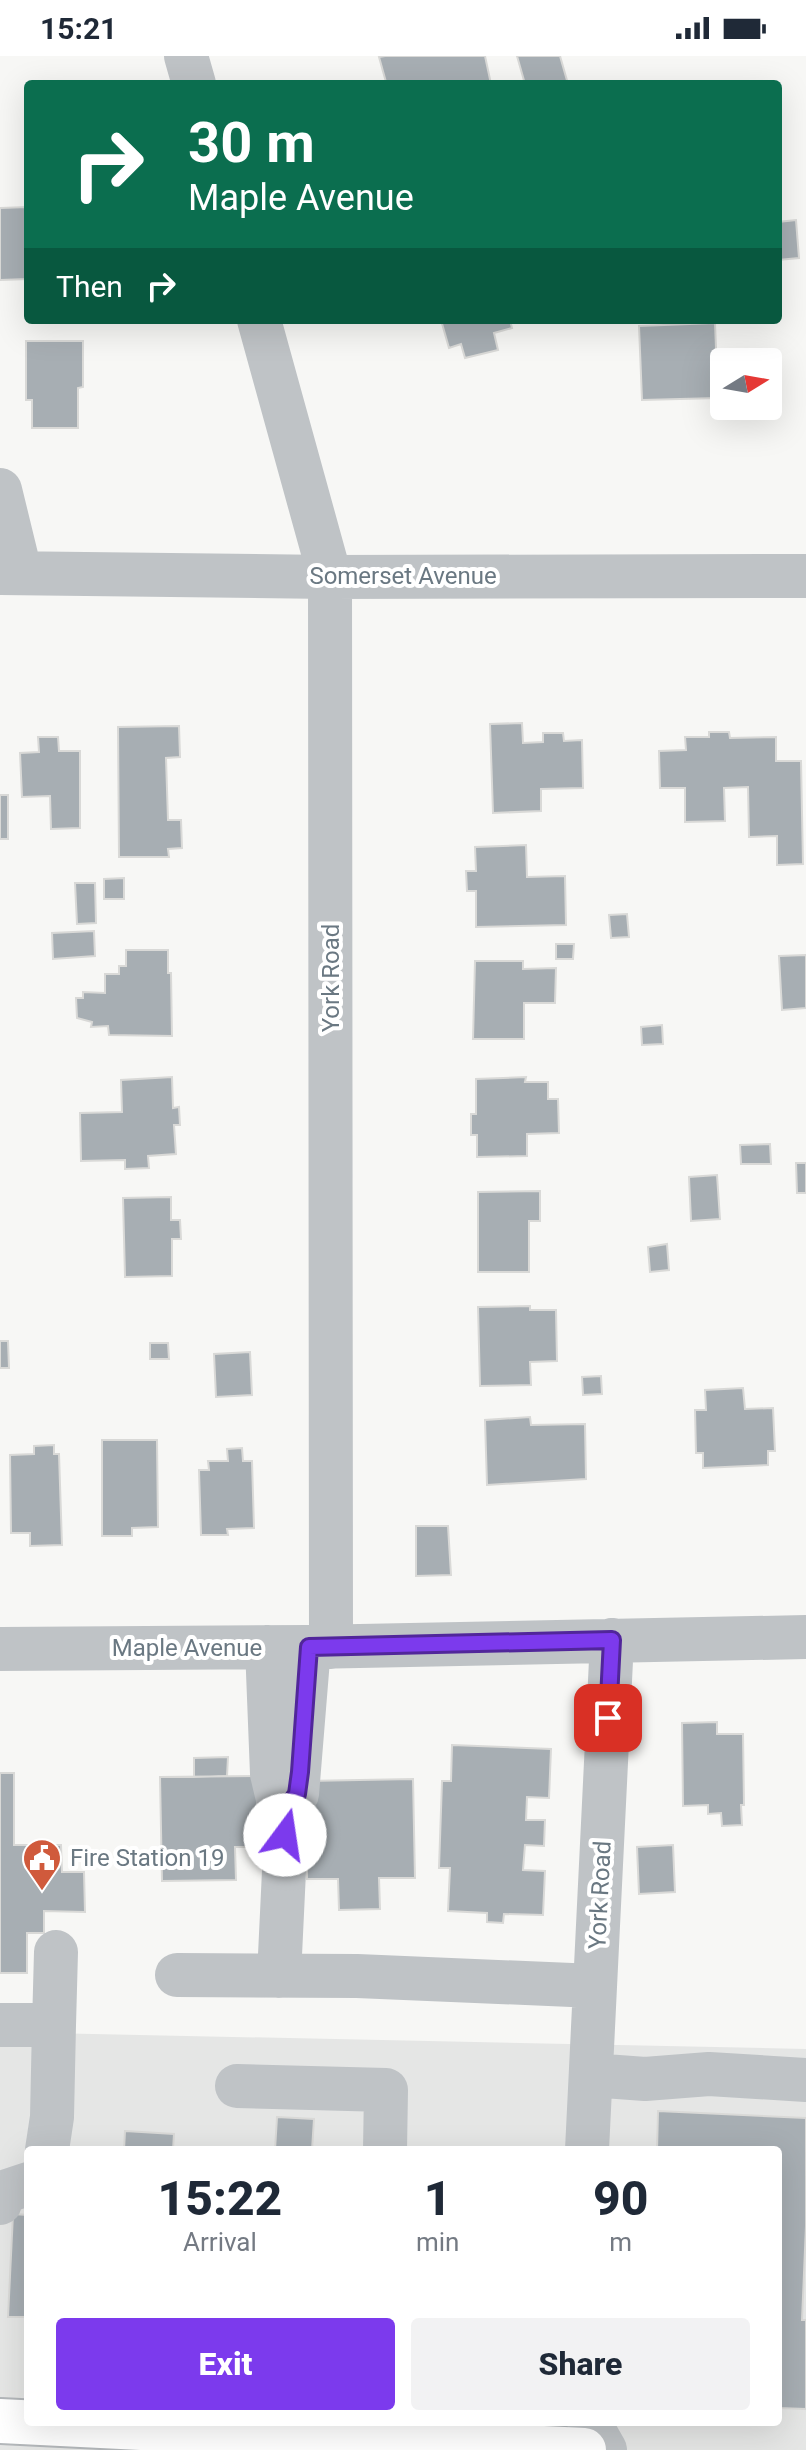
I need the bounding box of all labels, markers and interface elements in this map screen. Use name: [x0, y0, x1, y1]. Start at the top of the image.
text: 15:21: [40, 11, 117, 46]
text: 30 m: [188, 110, 315, 176]
icon: right: [56, 112, 160, 216]
text: Maple Avenue: [188, 177, 414, 219]
icon: right: [139, 264, 183, 308]
text: Then: [56, 269, 123, 304]
north arrow: [710, 348, 782, 420]
map controls: [710, 348, 782, 420]
street label: Somerset Avenue: [309, 562, 497, 590]
street label: York Road: [317, 924, 345, 1032]
street label: Maple Avenue: [112, 1634, 262, 1662]
pin: [574, 1684, 642, 1752]
icon: arrive: [586, 1696, 630, 1740]
position arrow: [243, 1793, 327, 1877]
public building icon: Fire Station 19: [21, 1837, 63, 1892]
street label: York Road: [583, 1840, 617, 1950]
place label: Fire Station 19: [70, 1844, 224, 1872]
text: 15:22: [158, 2170, 282, 2227]
text: 1: [424, 2170, 451, 2227]
text: 90: [593, 2170, 648, 2227]
text: Arrival: [183, 2227, 257, 2257]
text: min: [416, 2227, 459, 2257]
text: m: [609, 2227, 632, 2257]
button: Exit: [56, 2318, 395, 2410]
button: Share: [411, 2318, 750, 2410]

